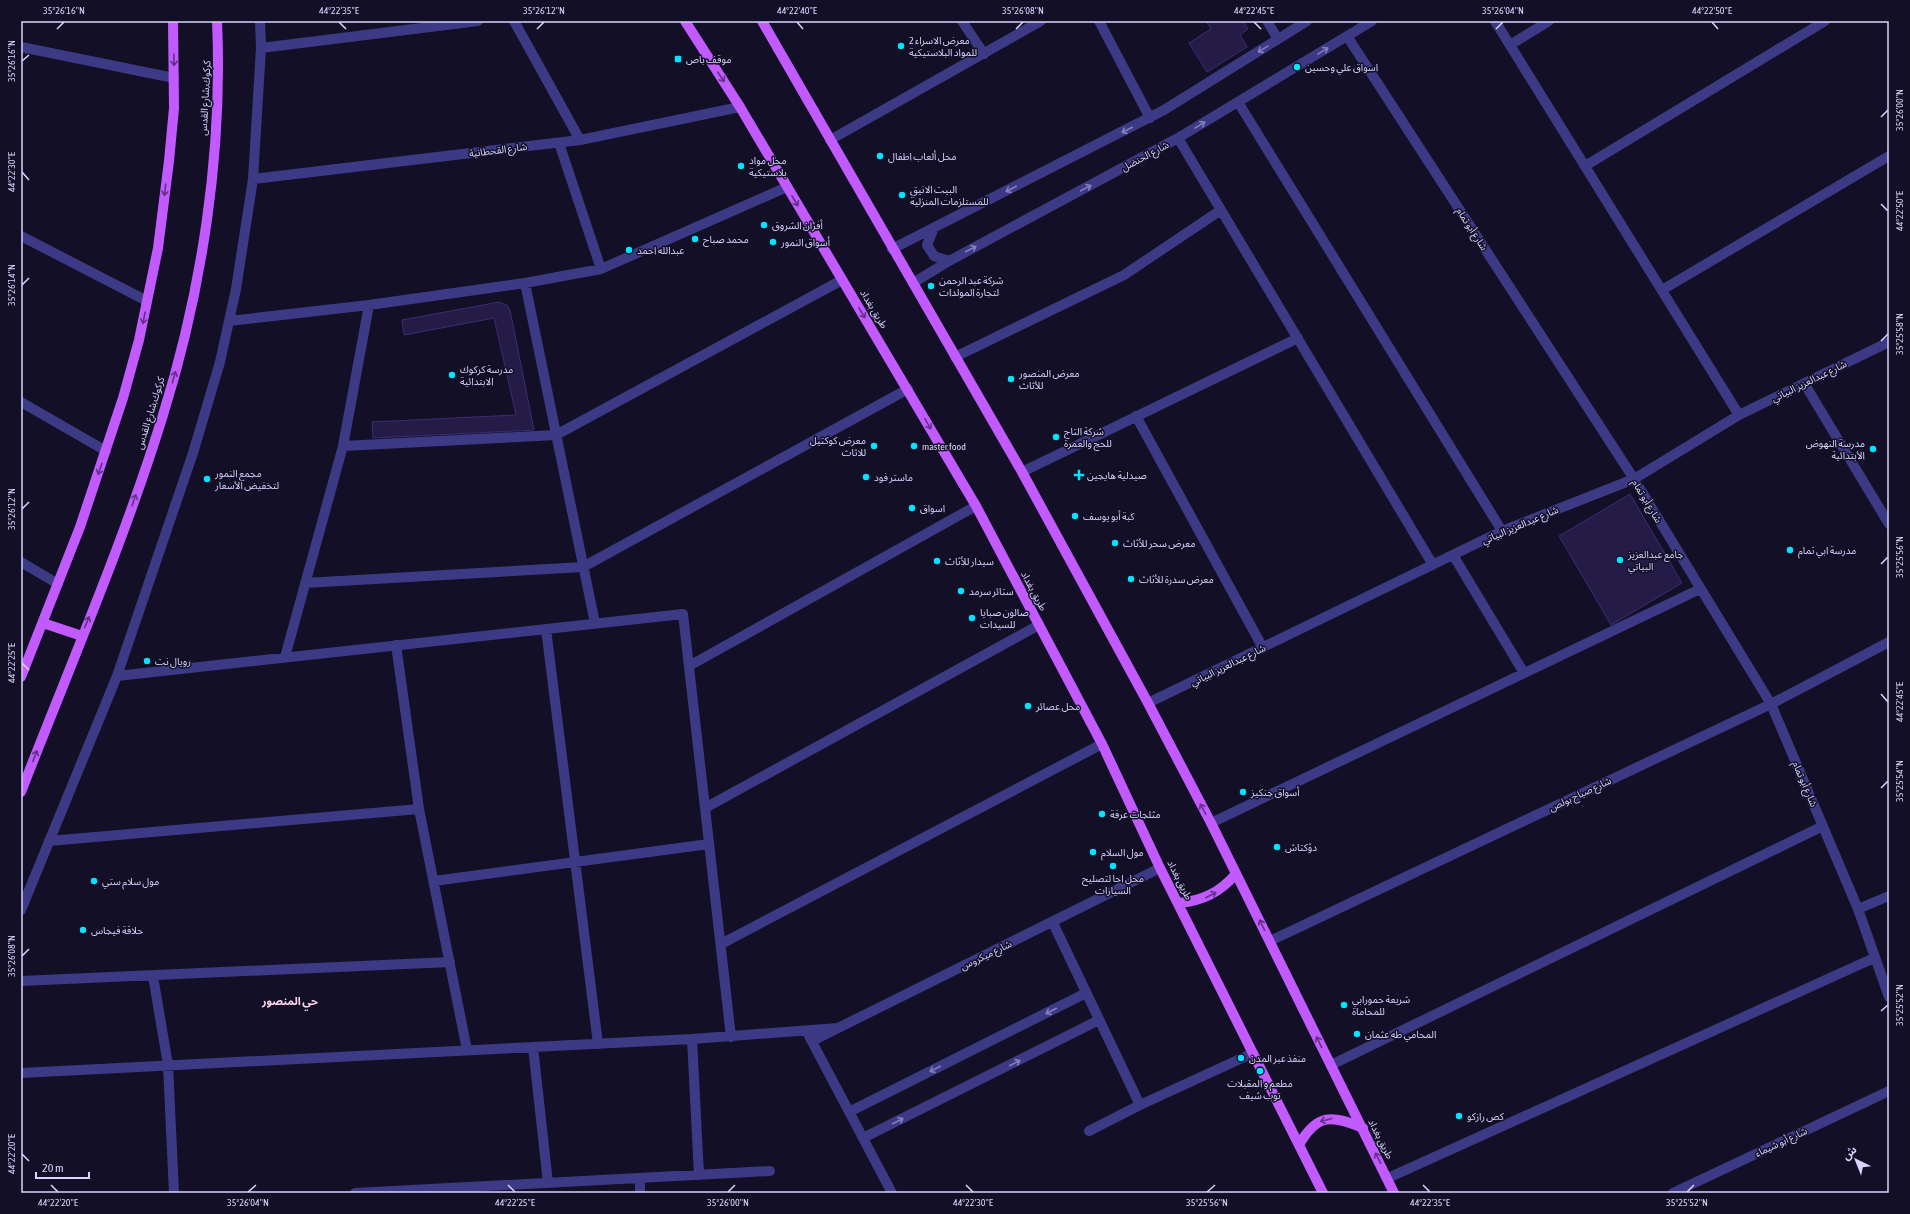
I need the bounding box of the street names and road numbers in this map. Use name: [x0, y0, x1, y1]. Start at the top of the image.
street label: كركوك,شارع القدس: [198, 59, 215, 136]
street label: شارع الحنضل: [1119, 139, 1172, 175]
street label: شارع القحطانية: [468, 141, 528, 161]
street label: شارع أبو تمام: [1452, 206, 1490, 254]
street label: طريق بغداد: [857, 288, 890, 331]
street label: شارع عبدالعزيز البياتي: [1770, 358, 1850, 406]
street label: كركوك,شارع القدس: [134, 375, 168, 451]
street label: شارع أبو تمام: [1627, 477, 1665, 526]
street label: شارع عبدالعزيز البياتي: [1480, 504, 1561, 548]
street label: طريق بغداد: [1018, 569, 1049, 613]
street label: شارع عبدالعزيز البياتي: [1189, 642, 1269, 690]
street label: شارع أبو تمام: [1788, 759, 1820, 810]
street label: شارع صباح بولص: [1547, 775, 1614, 815]
street label: طريق بغداد: [1164, 858, 1195, 902]
street label: شارع ميكروس: [959, 938, 1014, 974]
street label: طريق بغداد: [1365, 1117, 1396, 1161]
street label: شارع أبو شيماء: [1753, 1125, 1810, 1161]

